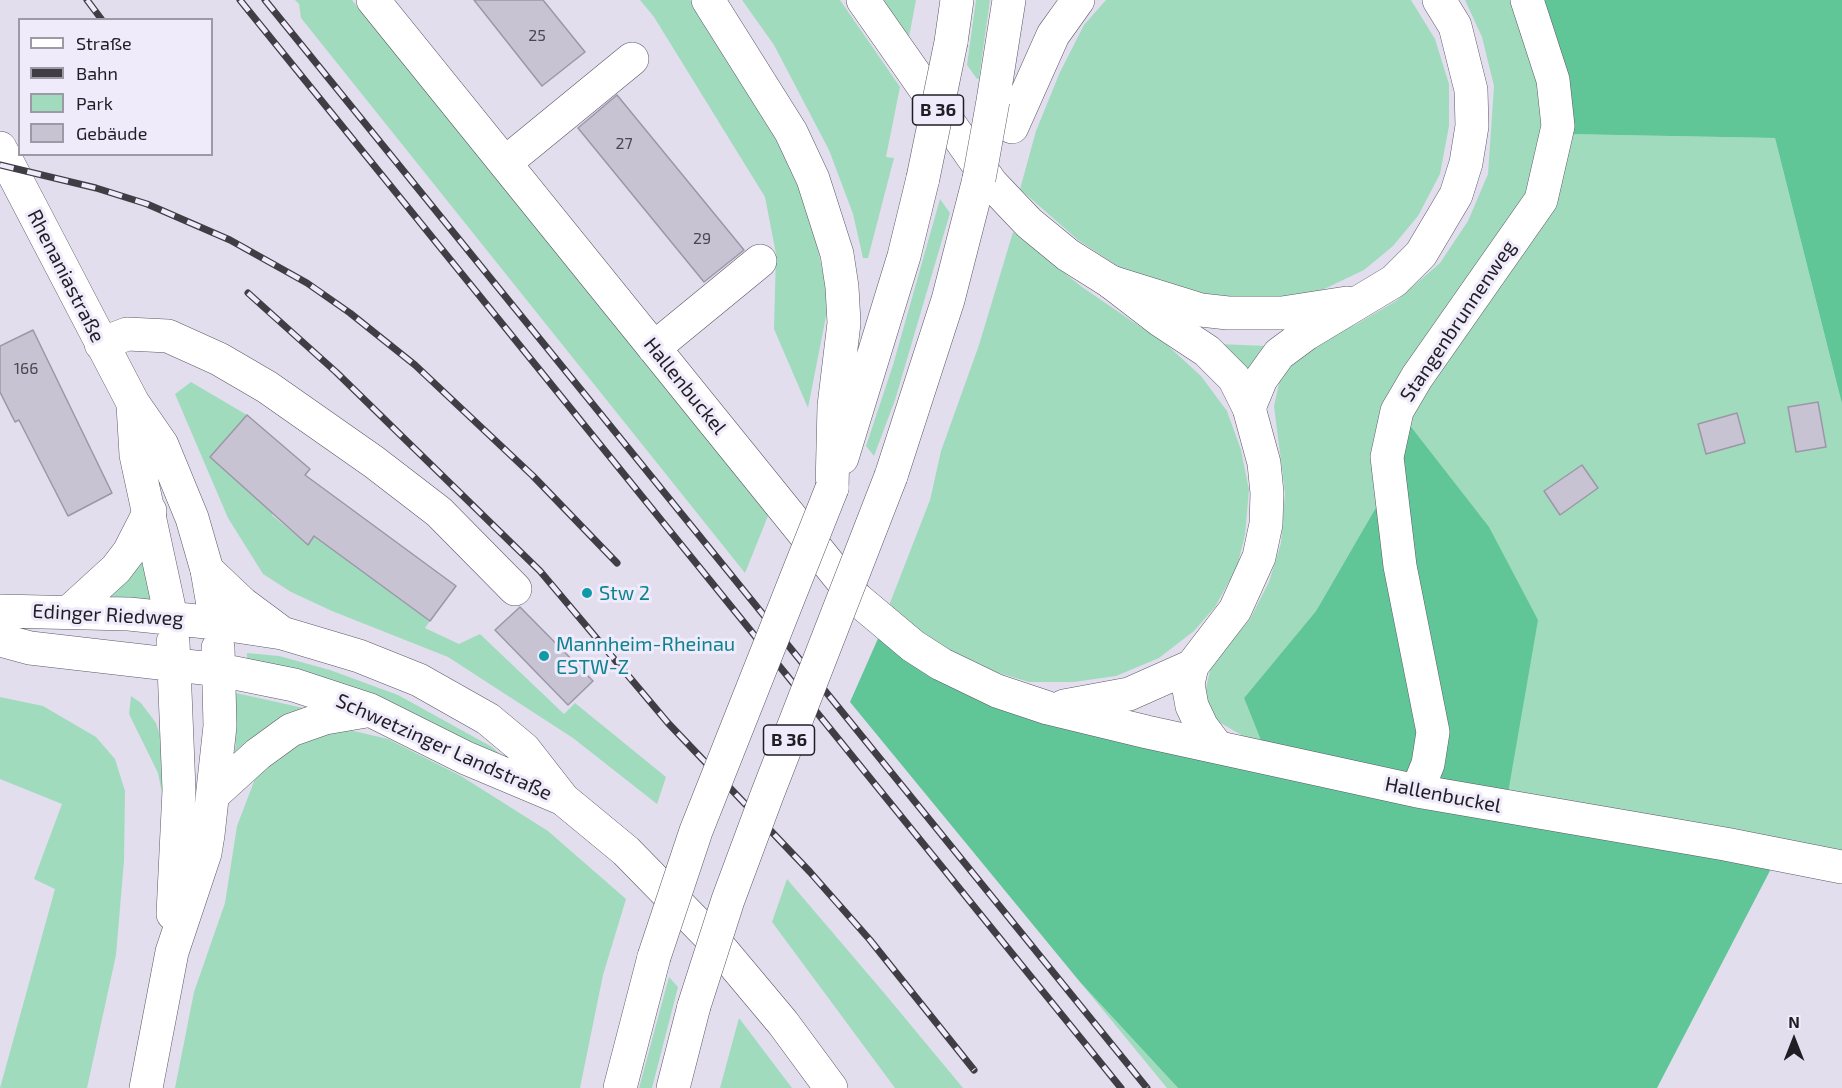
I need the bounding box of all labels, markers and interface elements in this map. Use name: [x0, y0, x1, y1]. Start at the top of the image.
legend: [18, 18, 213, 156]
house number: 25: [528, 26, 546, 46]
text: Straße: [76, 32, 132, 54]
text: Bahn: [76, 62, 118, 84]
text: Park: [76, 92, 113, 114]
road number: B 36: [912, 95, 964, 125]
text: Gebäude: [76, 122, 147, 144]
house number: 27: [615, 134, 633, 154]
street label: Rhenaniastraße: [22, 206, 110, 346]
house number: 29: [693, 229, 711, 249]
street label: Stangenbrunnenweg: [1395, 236, 1521, 406]
street label: Hallenbuckel: [639, 333, 731, 439]
house number: 166: [14, 359, 38, 379]
place label: Stw 2: [599, 581, 650, 605]
marker: Stw 2: [580, 586, 594, 600]
street label: Edinger Riedweg: [32, 599, 184, 631]
place label: Mannheim-Rheinau ESTW-Z: [556, 632, 735, 679]
marker: Mannheim-Rheinau ESTW-Z: [537, 649, 551, 663]
street label: Schwetzinger Landstraße: [332, 688, 556, 806]
road number: B 36: [764, 725, 814, 755]
street label: Hallenbuckel: [1383, 772, 1503, 818]
north arrow: [1764, 1010, 1824, 1070]
text: N: [1788, 1012, 1800, 1031]

